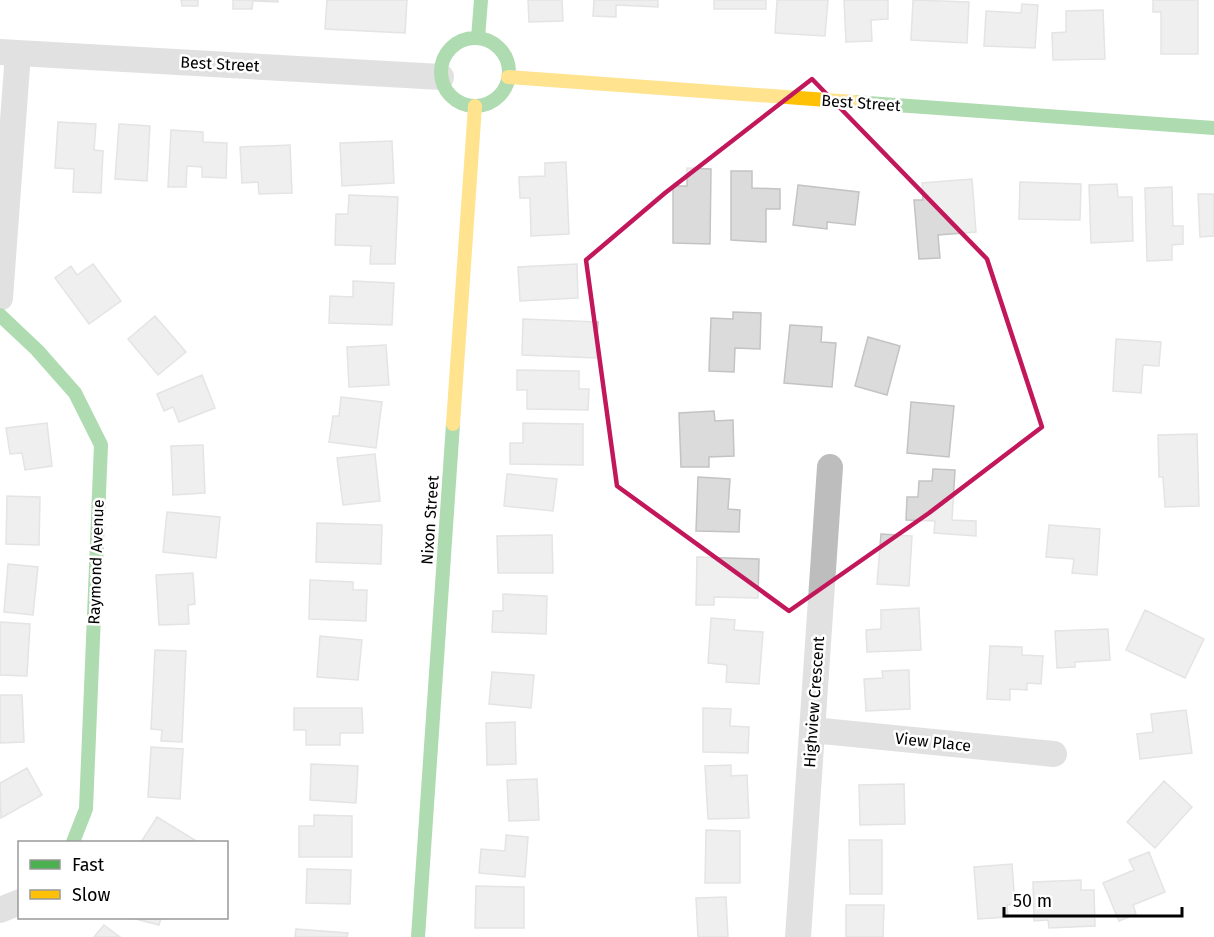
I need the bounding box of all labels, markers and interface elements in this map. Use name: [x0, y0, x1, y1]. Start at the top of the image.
street label: Best Street: [180, 52, 260, 76]
street label: Best Street: [821, 91, 901, 115]
street label: Nixon Street: [417, 475, 443, 565]
street label: Raymond Avenue: [84, 499, 108, 625]
street label: Highview Crescent: [800, 635, 828, 768]
street label: View Place: [894, 729, 972, 755]
legend: [18, 841, 228, 919]
text: Fast: [72, 854, 105, 876]
scale bar: [1004, 880, 1182, 918]
text: Slow: [72, 884, 111, 906]
text: 50 m: [1013, 890, 1052, 912]

